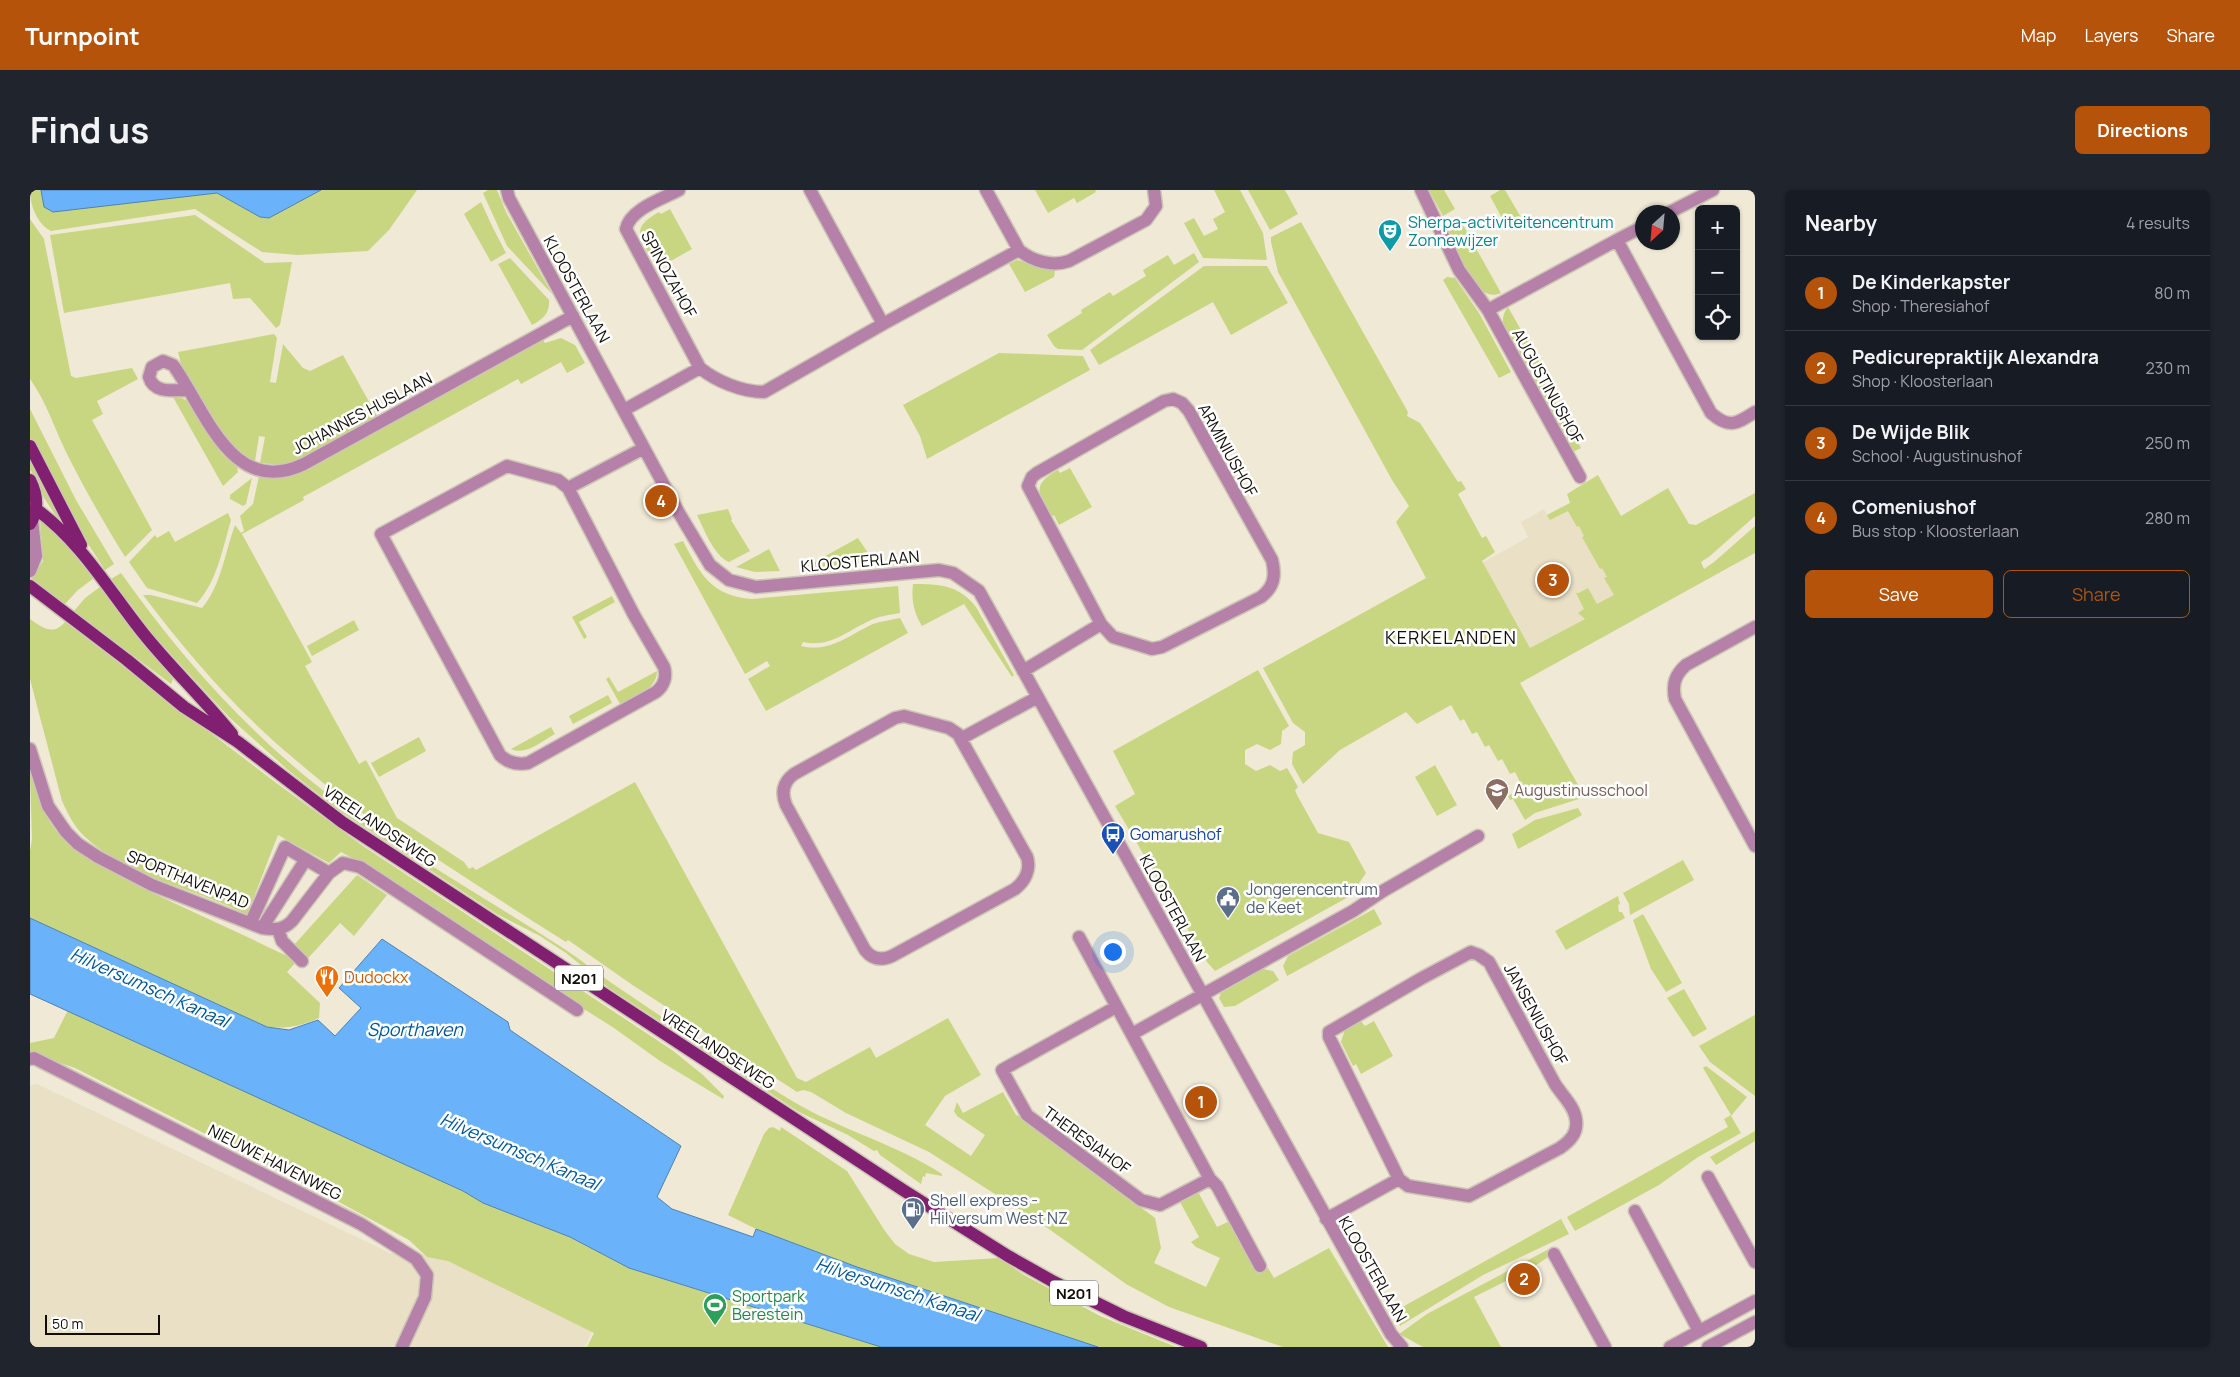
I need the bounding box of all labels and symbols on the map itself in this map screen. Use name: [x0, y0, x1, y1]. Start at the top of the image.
north arrow: [1635, 205, 1680, 250]
place label: Sherpa-activiteitencentrum Zonnewijzer: [1408, 211, 1614, 251]
theatre icon: Sherpa-activiteitencentrum Zonnewijzer: [1377, 218, 1403, 252]
street label: SPINOZAHOF: [636, 227, 702, 321]
street label: KLOOSTERLAAN: [539, 232, 615, 346]
street label: AUGUSTINUSHOF: [1507, 325, 1589, 447]
street label: JOHANNES HUSLAAN: [288, 367, 436, 459]
street label: ARMINIUSHOF: [1193, 399, 1263, 501]
pin: 4: [645, 482, 677, 520]
street label: KLOOSTERLAAN: [800, 545, 920, 577]
pin: 3: [1537, 561, 1569, 599]
district label: KERKELANDEN: [1385, 625, 1517, 649]
school or university icon: Augustinusschool: [1484, 777, 1510, 811]
place label: Augustinusschool: [1514, 779, 1648, 801]
street label: VREELANDSEWEG: [319, 780, 441, 872]
bus stop icon: Gomarushof: [1100, 821, 1126, 855]
place label: Gomarushof: [1130, 823, 1222, 845]
street label: SPORTHAVENPAD: [124, 844, 253, 914]
street label: KLOOSTERLAAN: [1135, 851, 1211, 965]
place label: Jongerencentrum de Keet: [1246, 878, 1378, 918]
public building icon: Jongerencentrum de Keet: [1215, 885, 1241, 919]
your location: [1100, 939, 1126, 965]
water label: Hilversumsch Kanaal: [67, 941, 235, 1034]
street label: JANSENIUSHOF: [1499, 959, 1573, 1069]
restaurant icon: Dudockx: [314, 964, 340, 998]
place label: Dudockx: [344, 966, 409, 988]
road number: N201: [555, 966, 603, 990]
street label: VREELANDSEWEG: [657, 1004, 779, 1094]
water label: Sporthaven: [367, 1017, 464, 1041]
pin: 1: [1185, 1083, 1217, 1121]
street label: THERESIAHOF: [1039, 1101, 1135, 1179]
water label: Hilversumsch Kanaal: [437, 1107, 606, 1197]
street label: NIEUWE HAVENWEG: [205, 1119, 345, 1205]
place label: Shell express - Hilversum West NZ: [930, 1189, 1068, 1229]
fuel station icon: Shell express - Hilversum West NZ: [900, 1196, 926, 1230]
street label: KLOOSTERLAAN: [1334, 1212, 1412, 1326]
water label: Hilversumsch Kanaal: [813, 1251, 986, 1328]
pin: 2: [1508, 1260, 1540, 1298]
road number: N201: [1050, 1280, 1098, 1306]
place label: Sportpark Berestein: [732, 1285, 806, 1325]
sports icon: Sportpark Berestein: [702, 1292, 728, 1326]
scale bar: [45, 1312, 160, 1335]

